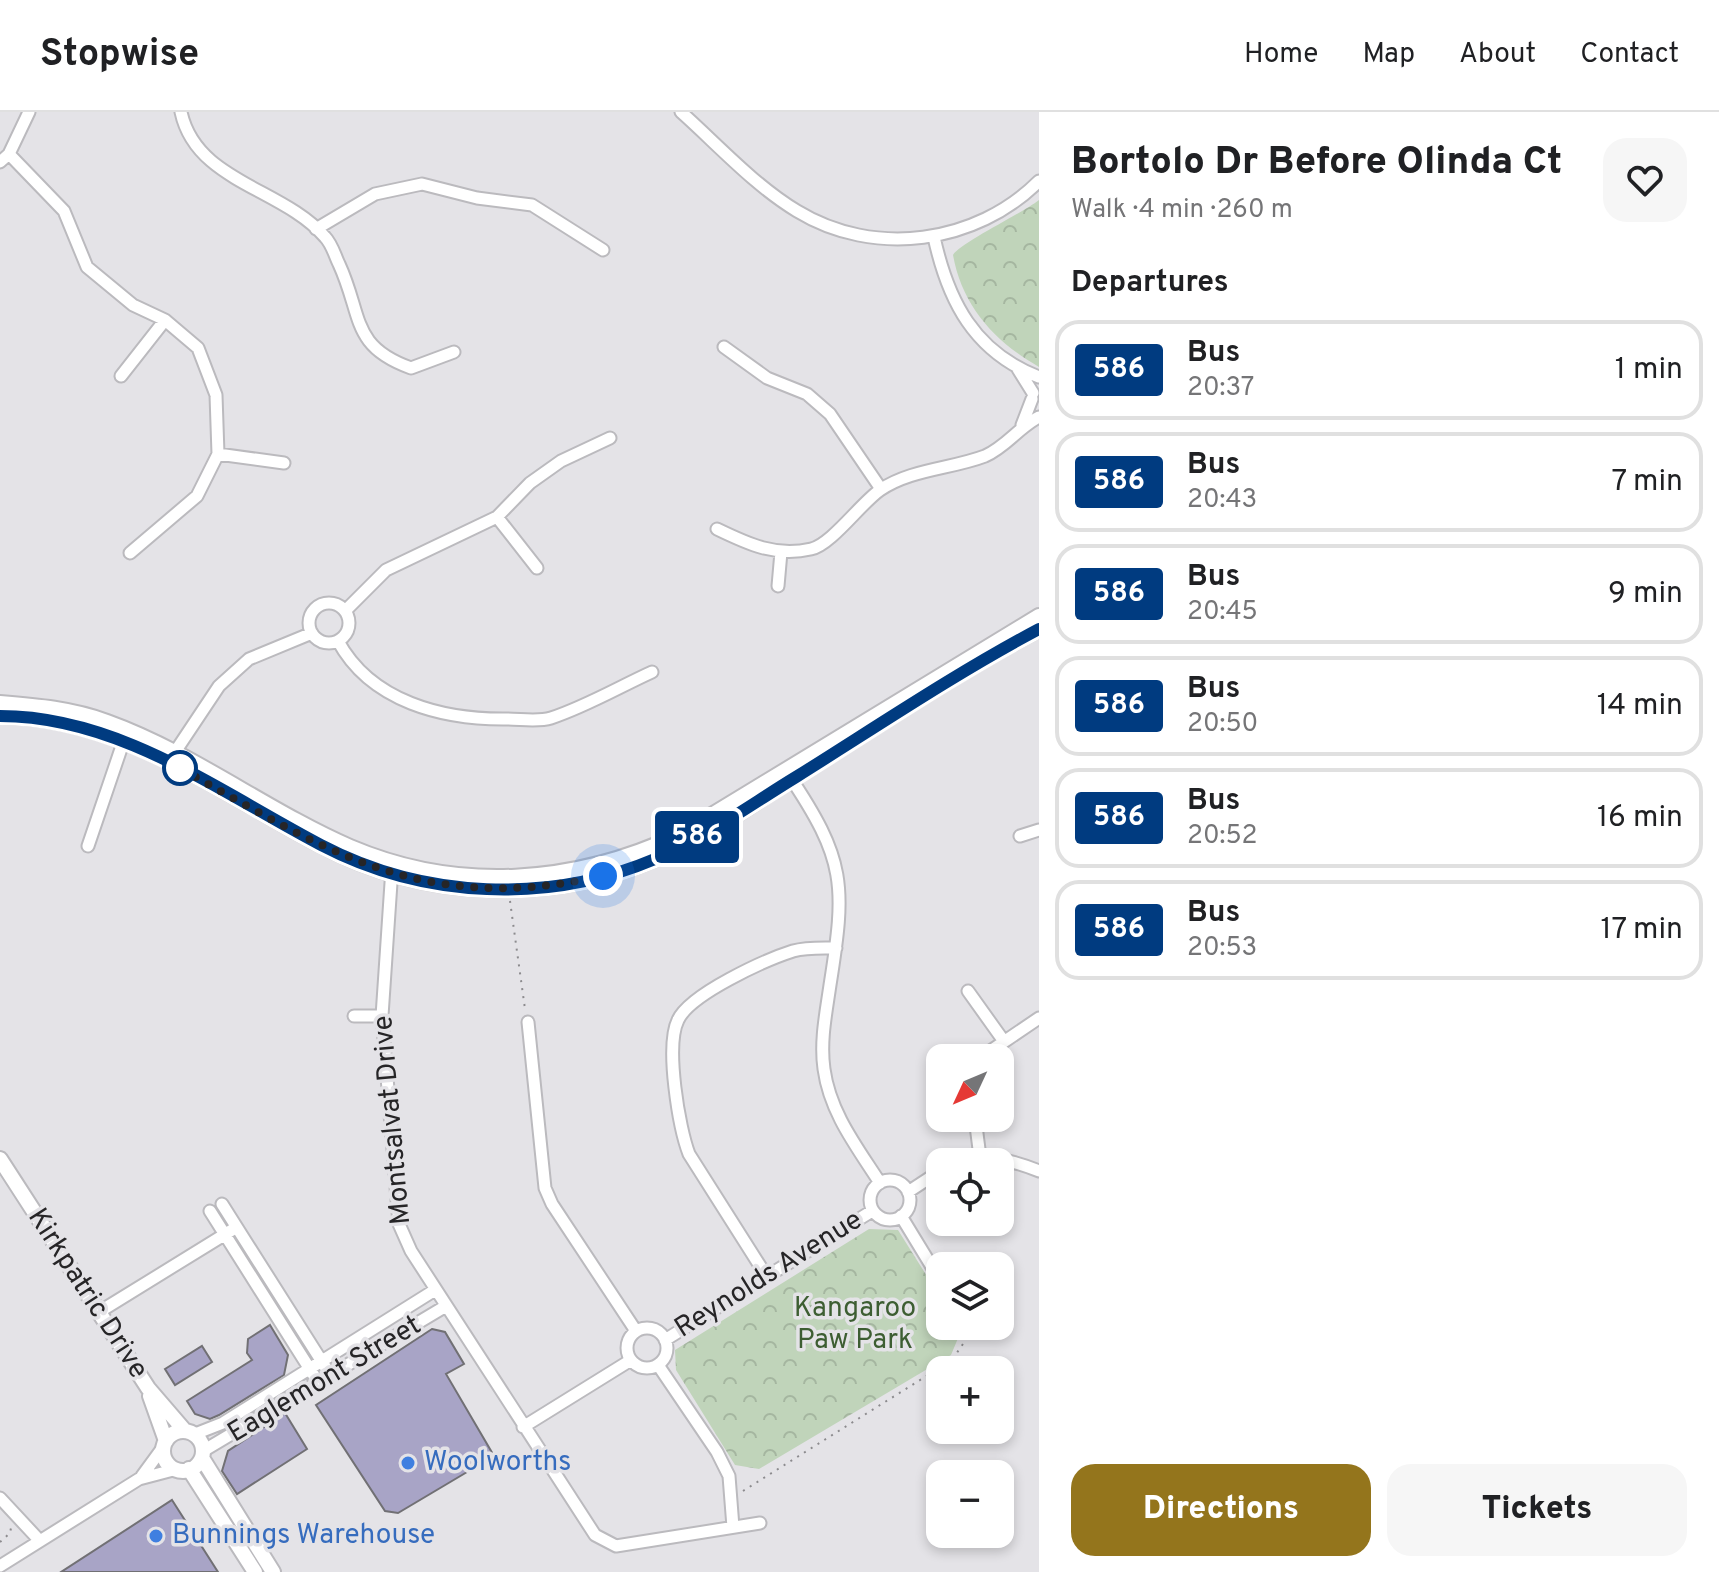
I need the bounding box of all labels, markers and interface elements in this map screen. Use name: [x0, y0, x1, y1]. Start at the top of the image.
text: Stopwise: [40, 31, 199, 80]
text: Home: [1244, 37, 1318, 73]
text: Map: [1362, 37, 1415, 73]
text: About: [1459, 37, 1536, 73]
text: Contact: [1580, 37, 1679, 73]
button: heart: [1603, 138, 1687, 222]
text: Bortolo Dr Before Olinda Ct: [1071, 139, 1562, 188]
text: Walk · 4 min · 260 m: [1071, 194, 1293, 227]
text: Departures: [1071, 265, 1229, 302]
text: Bus: [1187, 335, 1240, 372]
text: 586: [1093, 352, 1145, 388]
text: 1 min: [1615, 352, 1683, 389]
text: 20:37: [1187, 372, 1254, 405]
text: Bus: [1187, 447, 1240, 484]
text: 586: [1093, 464, 1145, 500]
text: 7 min: [1612, 464, 1683, 501]
text: 20:43: [1187, 484, 1257, 517]
text: Bus: [1187, 559, 1240, 596]
text: 586: [1093, 576, 1145, 612]
text: 9 min: [1608, 576, 1683, 613]
text: 20:45: [1187, 596, 1258, 629]
text: Bus: [1187, 671, 1240, 708]
text: 586: [1093, 688, 1145, 724]
text: 14 min: [1597, 688, 1683, 725]
text: 20:50: [1187, 708, 1258, 741]
unlabelled marker: [163, 751, 197, 785]
text: Bus: [1187, 783, 1240, 820]
text: 586: [1093, 800, 1145, 836]
text: 16 min: [1597, 800, 1683, 837]
line badge: 586: [651, 811, 743, 863]
text: 586: [671, 819, 723, 855]
text: 20:52: [1187, 820, 1257, 853]
your location: [583, 856, 623, 896]
text: Bus: [1187, 895, 1240, 932]
text: 586: [1093, 912, 1145, 948]
text: 17 min: [1600, 912, 1683, 949]
text: 20:53: [1187, 932, 1257, 965]
street label: Montsalvat Drive: [366, 1014, 420, 1226]
north arrow: [926, 1044, 1014, 1132]
map controls: [926, 1044, 1014, 1548]
button: locate: [926, 1148, 1014, 1236]
street label: Kirkpatric Drive: [18, 1202, 156, 1386]
street label: Reynolds Avenue: [668, 1203, 870, 1347]
button: layers: [926, 1252, 1014, 1340]
park label: Kangaroo Paw Park: [794, 1291, 916, 1359]
street label: Eaglemont Street: [222, 1308, 428, 1452]
button: +: [926, 1356, 1014, 1444]
place label: Woolworths: [424, 1445, 571, 1481]
marker: Woolworths: [399, 1454, 417, 1472]
button: −: [926, 1460, 1014, 1548]
button: Directions: [1071, 1464, 1371, 1556]
button: Tickets: [1387, 1464, 1687, 1556]
place label: Bunnings Warehouse: [172, 1518, 435, 1554]
marker: Bunnings Warehouse: [147, 1527, 165, 1545]

